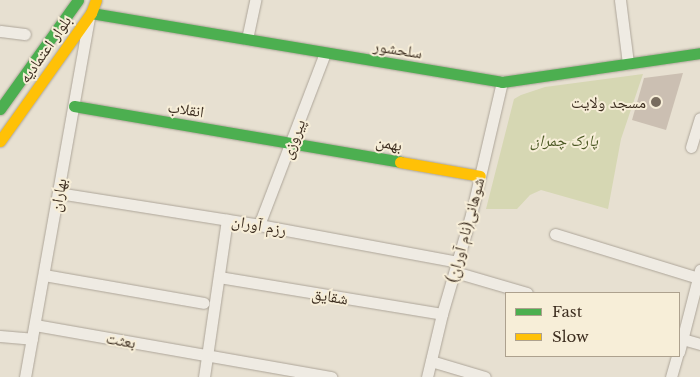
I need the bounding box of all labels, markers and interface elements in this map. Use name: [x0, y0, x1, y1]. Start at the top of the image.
street label: بلوار اعتمادیه: [15, 12, 75, 86]
street label: سلحشور: [372, 36, 424, 62]
place label: مسجد ولایت: [571, 92, 646, 112]
marker: مسجد ولایت: [650, 96, 662, 108]
street label: انقلاب: [166, 97, 206, 121]
street label: پیروزی: [277, 116, 309, 162]
park label: پارک چمران: [530, 130, 598, 150]
street label: بهمن: [374, 131, 404, 155]
street label: شوهانی(نام آوران): [442, 175, 488, 285]
street label: بهاران: [46, 177, 70, 213]
street label: رزم آوران: [230, 211, 288, 239]
street label: شقایق: [310, 284, 350, 308]
legend: [505, 292, 680, 357]
text: Fast: [552, 302, 582, 321]
text: Slow: [552, 327, 589, 346]
street label: بعثت: [105, 328, 137, 352]

